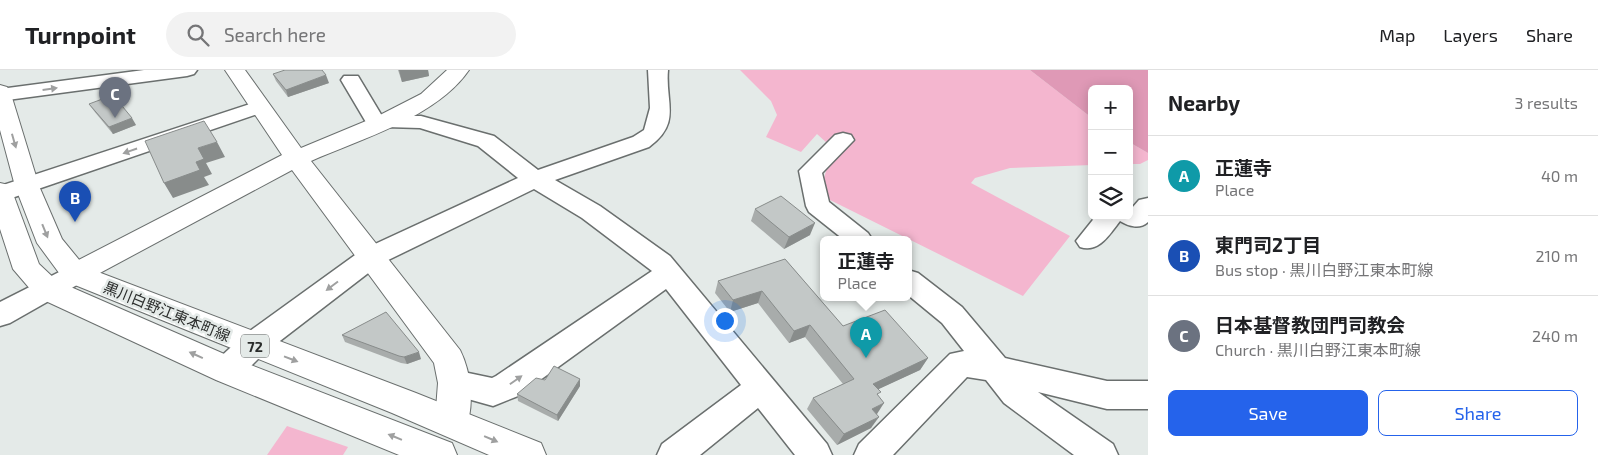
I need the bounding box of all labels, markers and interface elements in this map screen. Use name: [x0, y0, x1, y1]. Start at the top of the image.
search box: [166, 12, 516, 57]
text: Turnpoint: [25, 20, 136, 49]
icon: search: [184, 21, 212, 49]
text: Search here: [224, 23, 326, 46]
text: Map: [1379, 24, 1415, 46]
text: Layers: [1443, 24, 1498, 46]
text: Share: [1526, 24, 1573, 46]
pin: C: [99, 77, 131, 118]
one-way arrow: [42, 84, 58, 92]
map controls: [1088, 85, 1133, 220]
button: +: [1088, 85, 1133, 130]
text: Nearby: [1168, 90, 1240, 115]
text: 3 results: [1515, 93, 1578, 112]
button: −: [1088, 130, 1133, 175]
one-way arrow: [11, 133, 19, 148]
one-way arrow: [122, 147, 137, 155]
text: 正蓮寺: [1215, 156, 1272, 179]
text: A: [1179, 166, 1189, 185]
text: 40 m: [1541, 166, 1578, 185]
button: layers: [1088, 175, 1133, 220]
text: Place: [1215, 180, 1254, 199]
pin: B: [59, 181, 91, 222]
one-way arrow: [42, 224, 50, 238]
text: 東門司2丁目: [1215, 233, 1321, 256]
popup: [820, 236, 912, 301]
text: B: [1179, 246, 1189, 265]
text: 210 m: [1535, 246, 1578, 265]
text: 正蓮寺: [837, 249, 895, 272]
text: Bus stop · 黒川白野江東本町線: [1215, 260, 1433, 279]
text: Place: [837, 273, 877, 292]
street label: 黒川白野江東本町線: [101, 277, 233, 345]
one-way arrow: [325, 281, 339, 291]
your location: [712, 308, 738, 334]
text: 日本基督教団門司教会: [1215, 313, 1405, 336]
pin: A: [850, 317, 882, 358]
text: C: [1179, 326, 1189, 345]
text: 240 m: [1532, 326, 1578, 345]
road number: 72: [241, 334, 269, 358]
text: Church · 黒川白野江東本町線: [1215, 340, 1421, 359]
one-way arrow: [189, 351, 203, 359]
one-way arrow: [284, 356, 298, 364]
one-way arrow: [509, 375, 523, 385]
button: Save: [1168, 390, 1368, 436]
button: Share: [1378, 390, 1578, 436]
one-way arrow: [387, 432, 402, 440]
one-way arrow: [484, 435, 498, 443]

